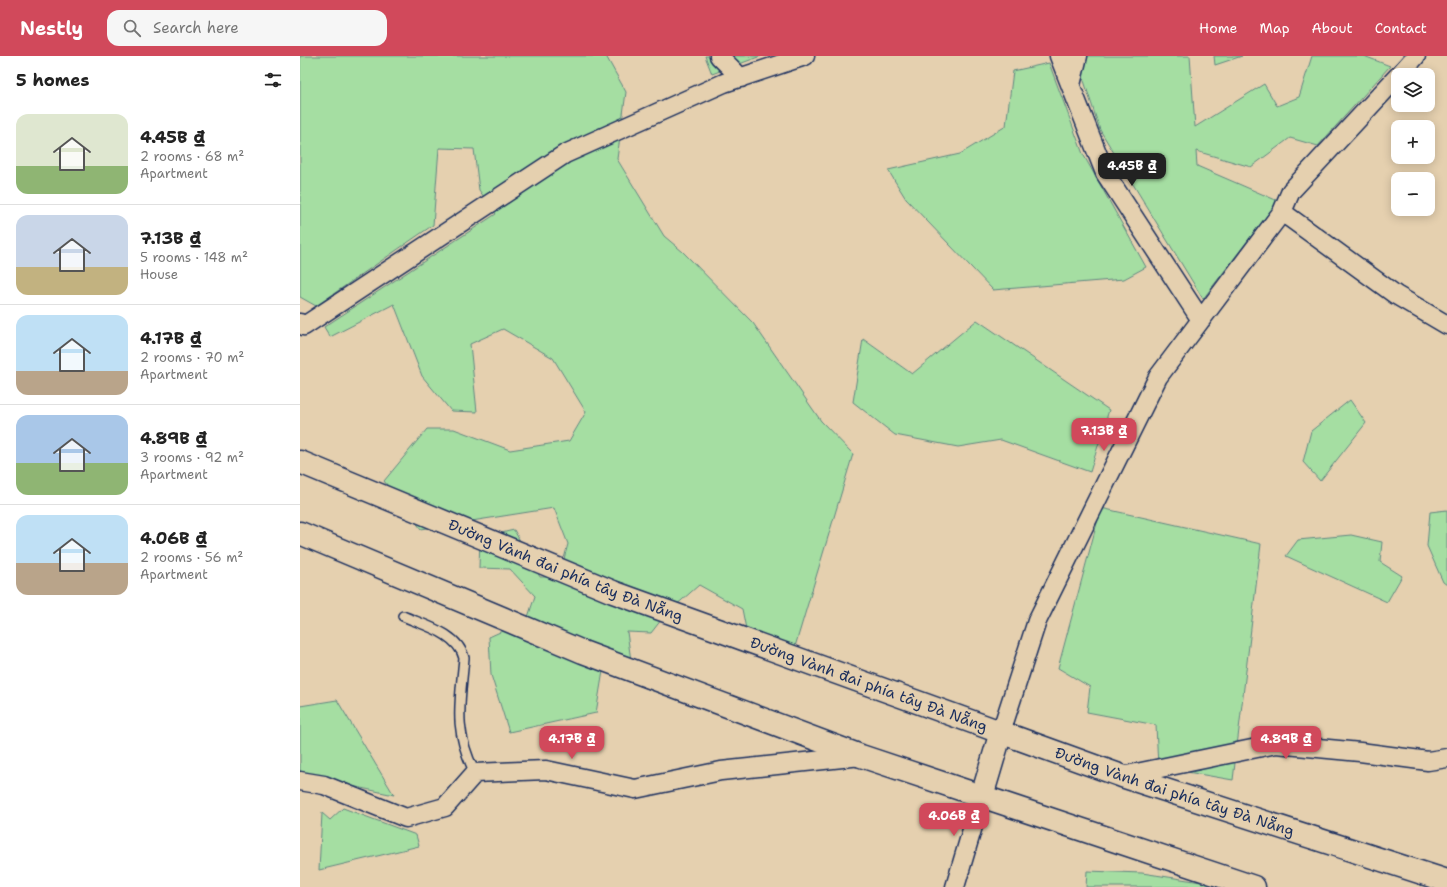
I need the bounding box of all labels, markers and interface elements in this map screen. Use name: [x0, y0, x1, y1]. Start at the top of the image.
search box: [107, 10, 387, 46]
text: Nestly: [20, 16, 83, 41]
icon: search: [121, 17, 143, 39]
text: Search here: [153, 18, 239, 38]
text: Home: [1199, 19, 1238, 37]
text: Map: [1260, 19, 1290, 37]
text: About: [1312, 19, 1353, 37]
text: Contact: [1375, 19, 1427, 37]
map controls: [1391, 68, 1435, 216]
button: layers: [1391, 68, 1435, 112]
text: 5 homes: [16, 69, 89, 91]
icon: filters: [262, 69, 284, 91]
button: +: [1391, 120, 1435, 164]
text: 4.45B ₫: [140, 126, 205, 148]
icon: home: [48, 130, 96, 178]
text: 2 rooms · 68 m²: [140, 148, 244, 165]
pin: 4.45B ₫: [1095, 153, 1169, 187]
text: 4.45B ₫: [1107, 157, 1157, 174]
text: Apartment: [140, 165, 208, 182]
button: −: [1391, 172, 1435, 216]
text: 7.13B ₫: [140, 227, 201, 249]
icon: home: [48, 231, 96, 279]
text: 5 rooms · 148 m²: [140, 249, 248, 266]
text: House: [140, 266, 178, 283]
text: 4.17B ₫: [140, 327, 202, 349]
icon: home: [48, 331, 96, 379]
text: 2 rooms · 70 m²: [140, 349, 244, 366]
text: Apartment: [140, 366, 208, 383]
pin: 7.13B ₫: [1067, 418, 1141, 452]
text: 7.13B ₫: [1081, 422, 1127, 439]
text: 4.89B ₫: [140, 427, 207, 449]
icon: home: [48, 431, 96, 479]
text: 3 rooms · 92 m²: [140, 449, 244, 466]
text: Apartment: [140, 466, 208, 483]
street label: Đường Vành đai phía tây Đà Nẵng: [445, 515, 686, 626]
text: 4.06B ₫: [140, 527, 207, 549]
icon: home: [48, 531, 96, 579]
text: 2 rooms · 56 m²: [140, 549, 243, 566]
text: Apartment: [140, 566, 208, 583]
street label: Đường Vành đai phía tây Đà Nẵng: [747, 632, 990, 737]
pin: 4.17B ₫: [535, 726, 609, 760]
pin: 4.89B ₫: [1249, 726, 1323, 760]
text: 4.17B ₫: [548, 730, 596, 747]
text: 4.89B ₫: [1260, 730, 1312, 747]
street label: Đường Vành đai phía tây Đà Nẵng: [1052, 743, 1297, 841]
pin: 4.06B ₫: [917, 803, 991, 837]
text: 4.06B ₫: [928, 807, 980, 824]

